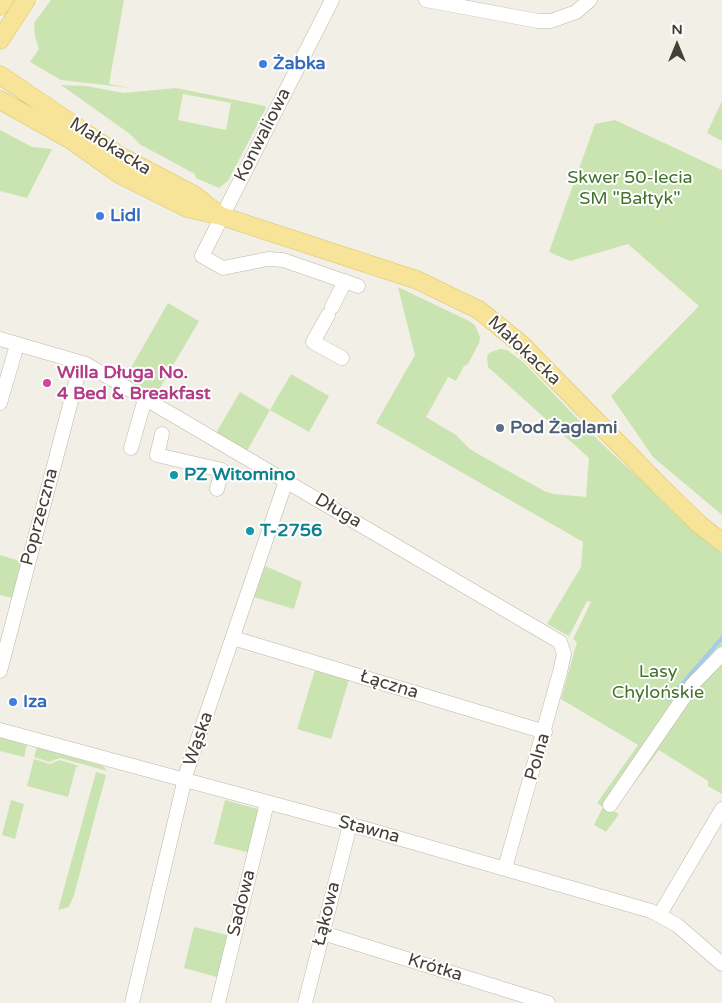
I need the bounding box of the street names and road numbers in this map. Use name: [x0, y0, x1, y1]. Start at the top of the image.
street label: Konwaliowa: [230, 85, 296, 185]
street label: Małokacka: [65, 113, 155, 181]
street label: Małokacka: [483, 312, 565, 390]
street label: Poprzeczna: [17, 466, 63, 568]
street label: Długa: [311, 489, 365, 533]
street label: Łączna: [357, 666, 421, 704]
street label: Wąska: [180, 709, 218, 769]
street label: Polna: [521, 731, 555, 783]
street label: Stawna: [336, 811, 402, 849]
street label: Sadowa: [223, 868, 261, 938]
street label: Łąkowa: [309, 880, 345, 948]
street label: Krótka: [405, 949, 465, 987]

